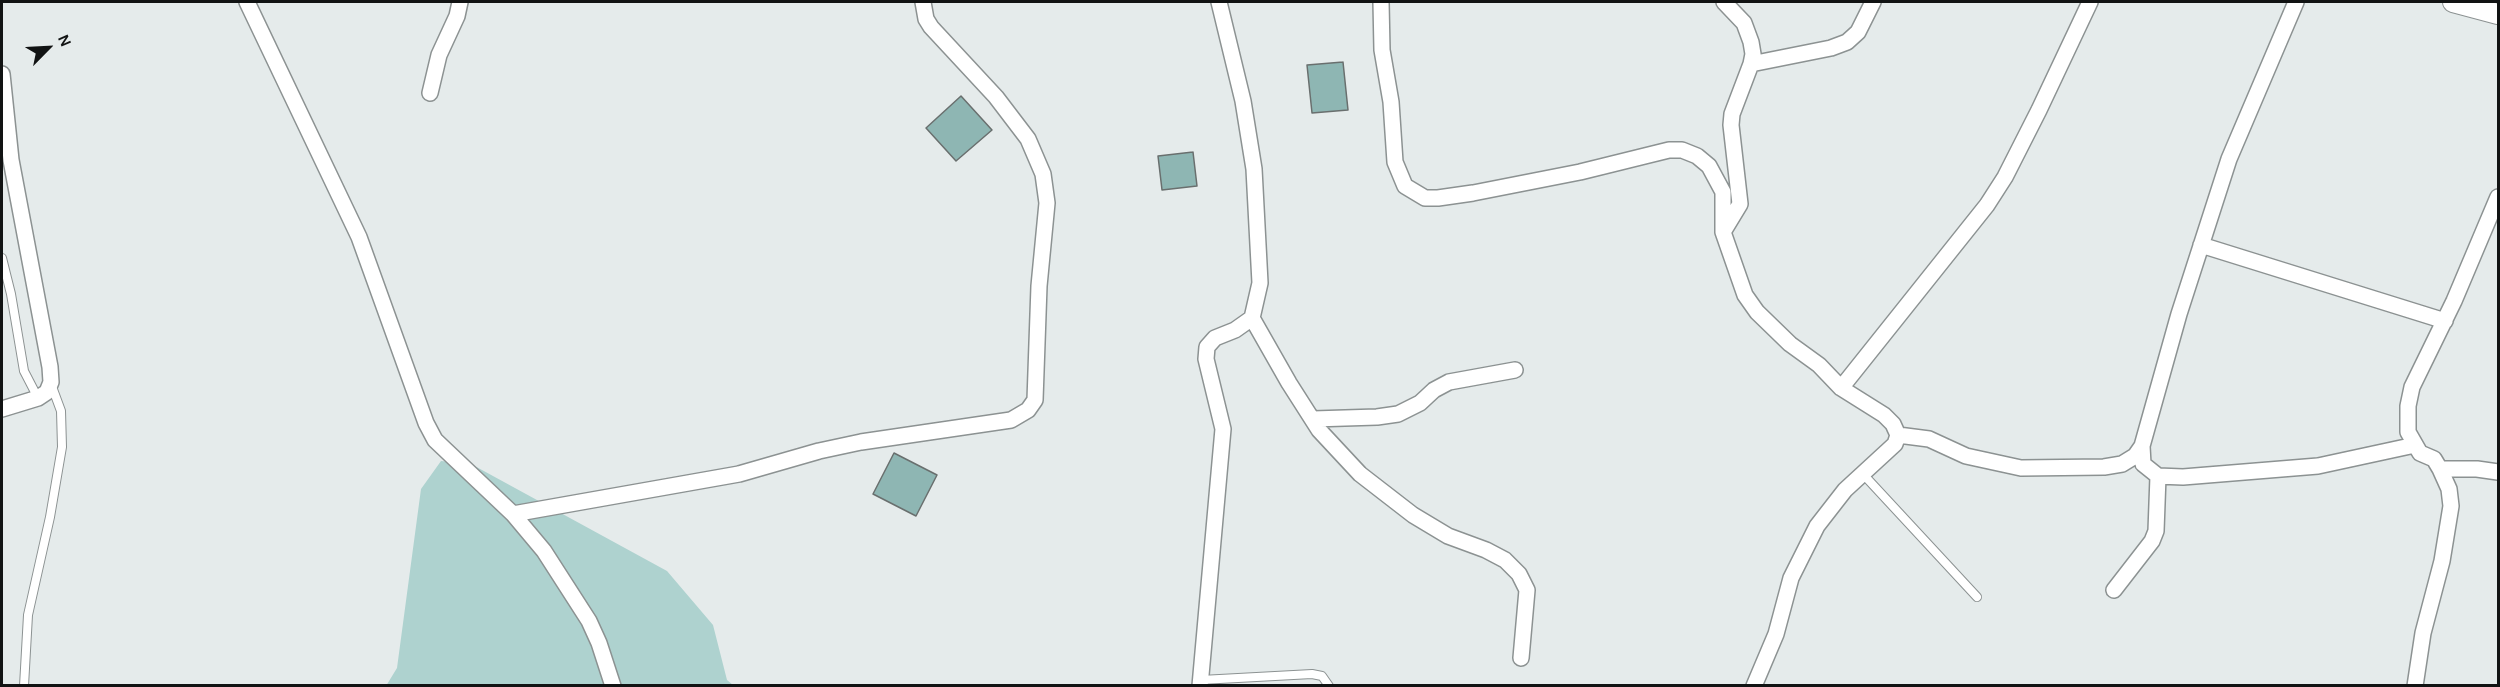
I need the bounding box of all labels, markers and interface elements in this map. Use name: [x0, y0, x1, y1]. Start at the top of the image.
north arrow: [18, 18, 78, 78]
text: N: [54, 31, 76, 50]

